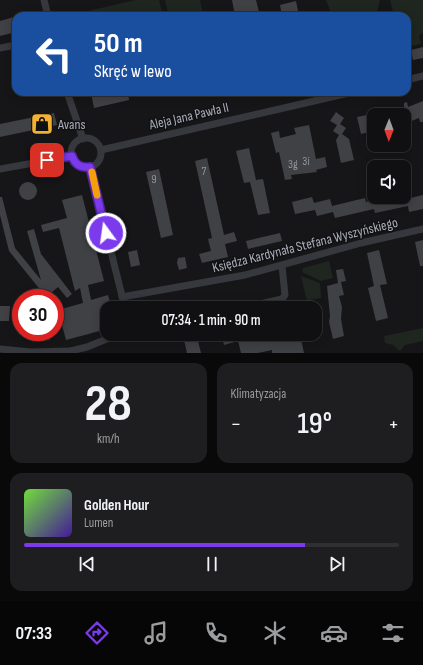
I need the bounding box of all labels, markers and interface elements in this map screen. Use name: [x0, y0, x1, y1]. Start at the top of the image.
text: 50 m: [94, 27, 143, 60]
icon: left: [28, 28, 80, 80]
text: Skręć w lewo: [94, 61, 172, 82]
street label: Aleja Jana Pawła II: [147, 99, 230, 134]
north arrow: [367, 108, 411, 152]
map controls: [367, 108, 411, 204]
shop icon: Avans: [29, 111, 55, 137]
place label: Avans: [57, 116, 85, 133]
pin: [30, 143, 64, 177]
icon: arrive: [36, 149, 58, 171]
house number: 3i: [302, 154, 310, 169]
house number: 3g: [288, 157, 298, 172]
button: sound: [367, 160, 411, 204]
house number: 7: [202, 164, 207, 179]
house number: 9: [151, 172, 157, 187]
position arrow: [85, 212, 127, 254]
street label: Księdza Kardynała Stefana Wyszyńskiego: [210, 214, 400, 276]
speed limit sign: 30: [12, 289, 64, 341]
text: 07:34 · 1 min · 90 m: [162, 311, 260, 330]
text: 28: [85, 373, 132, 436]
text: Klimatyzacja: [231, 386, 286, 402]
text: 19°: [298, 406, 332, 442]
text: −: [231, 411, 241, 438]
text: +: [388, 411, 399, 438]
text: km/h: [97, 431, 119, 447]
text: Golden Hour: [84, 496, 149, 515]
text: Lumen: [84, 515, 113, 531]
icon: previous: [76, 553, 98, 575]
icon: pause: [201, 553, 223, 575]
icon: next: [326, 553, 348, 575]
icon: directions: [83, 619, 111, 647]
icon: music: [142, 619, 170, 647]
icon: phone: [202, 619, 230, 647]
icon: climate: [261, 619, 289, 647]
icon: car: [320, 619, 348, 647]
icon: filters: [379, 619, 407, 647]
text: 07:33: [16, 623, 52, 644]

